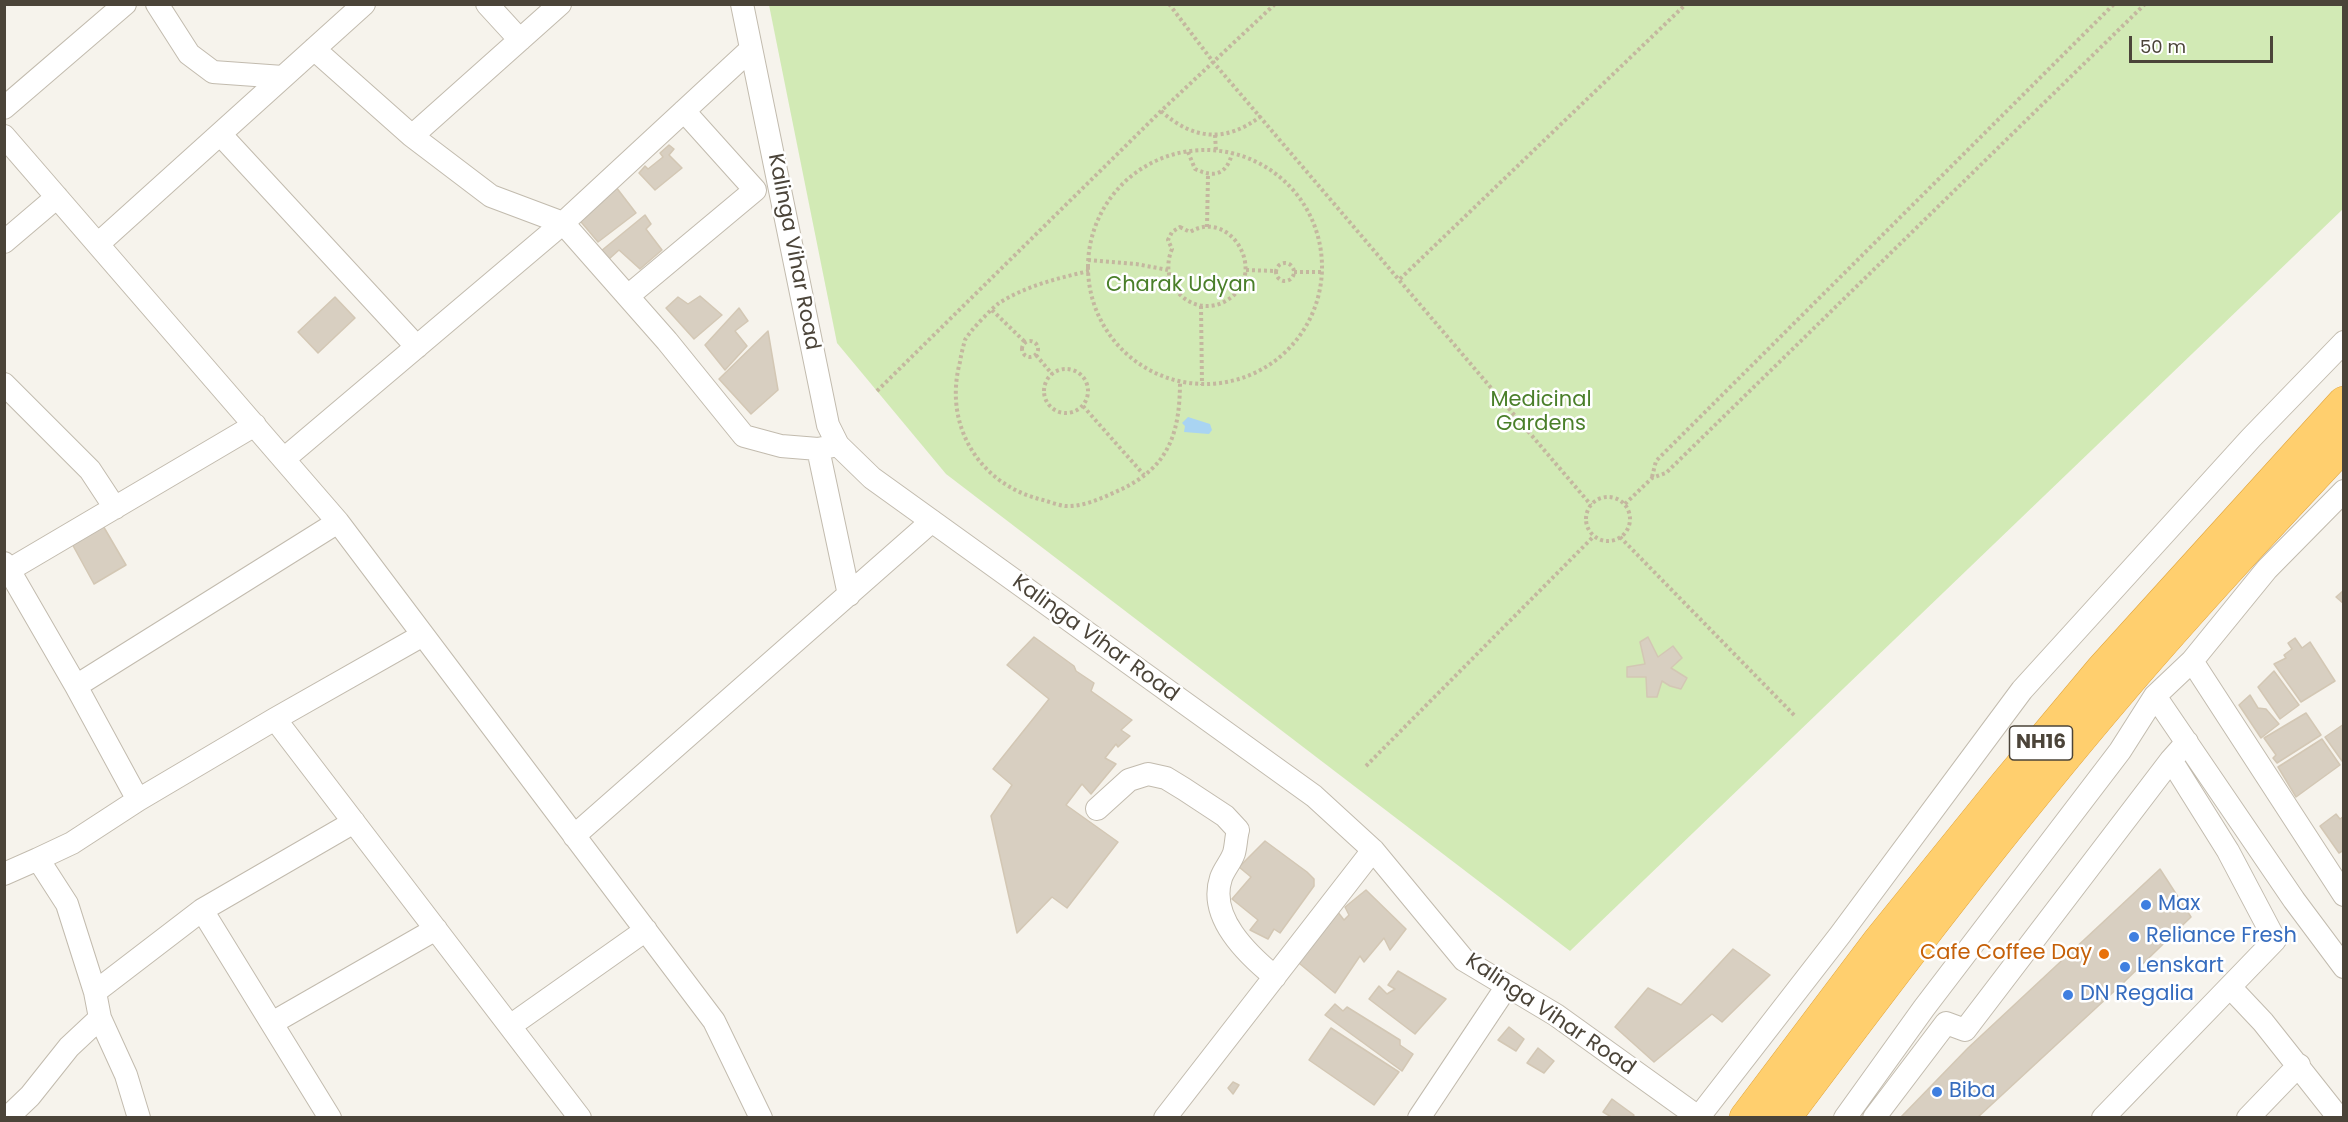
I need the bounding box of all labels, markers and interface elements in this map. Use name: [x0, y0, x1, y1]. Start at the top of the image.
scale bar: [2132, 24, 2276, 62]
text: 50 m: [2140, 34, 2186, 59]
street label: Kalinga Vihar Road: [762, 152, 824, 352]
park label: Charak Udyan: [1106, 273, 1256, 299]
park label: Medicinal Gardens: [1490, 388, 1592, 438]
street label: Kalinga Vihar Road: [1007, 570, 1183, 708]
road number: NH16: [2010, 726, 2072, 760]
place label: Max: [2158, 892, 2200, 918]
marker: Max: [2139, 898, 2153, 912]
place label: Reliance Fresh: [2146, 924, 2297, 950]
marker: Reliance Fresh: [2127, 930, 2141, 944]
place label: Cafe Coffee Day: [1920, 941, 2092, 967]
marker: Cafe Coffee Day: [2097, 947, 2111, 961]
street label: Kalinga Vihar Road: [1460, 949, 1640, 1081]
place label: Lenskart: [2137, 954, 2224, 980]
marker: Lenskart: [2118, 960, 2132, 974]
place label: DN Regalia: [2080, 982, 2194, 1008]
marker: DN Regalia: [2061, 988, 2075, 1002]
place label: Biba: [1949, 1079, 1995, 1105]
marker: Biba: [1930, 1085, 1944, 1099]

